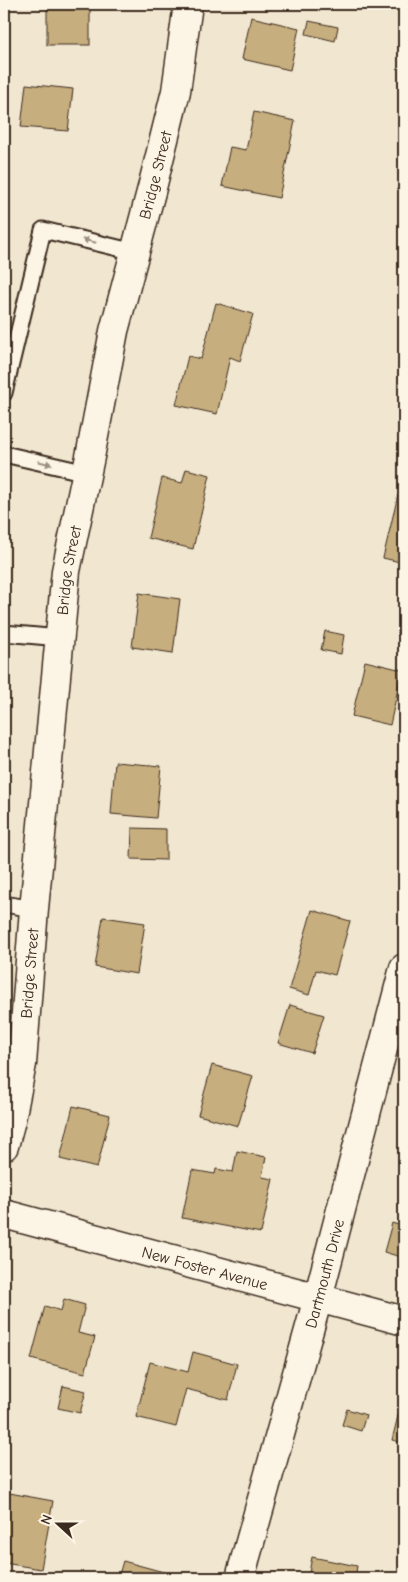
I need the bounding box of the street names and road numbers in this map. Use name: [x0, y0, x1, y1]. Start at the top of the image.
street label: Bridge Street: [136, 129, 176, 221]
street label: Bridge Street: [54, 524, 85, 616]
street label: Bridge Street: [18, 927, 43, 1019]
street label: Dartmouth Drive: [302, 1217, 348, 1330]
street label: New Foster Avenue: [140, 1243, 270, 1294]

